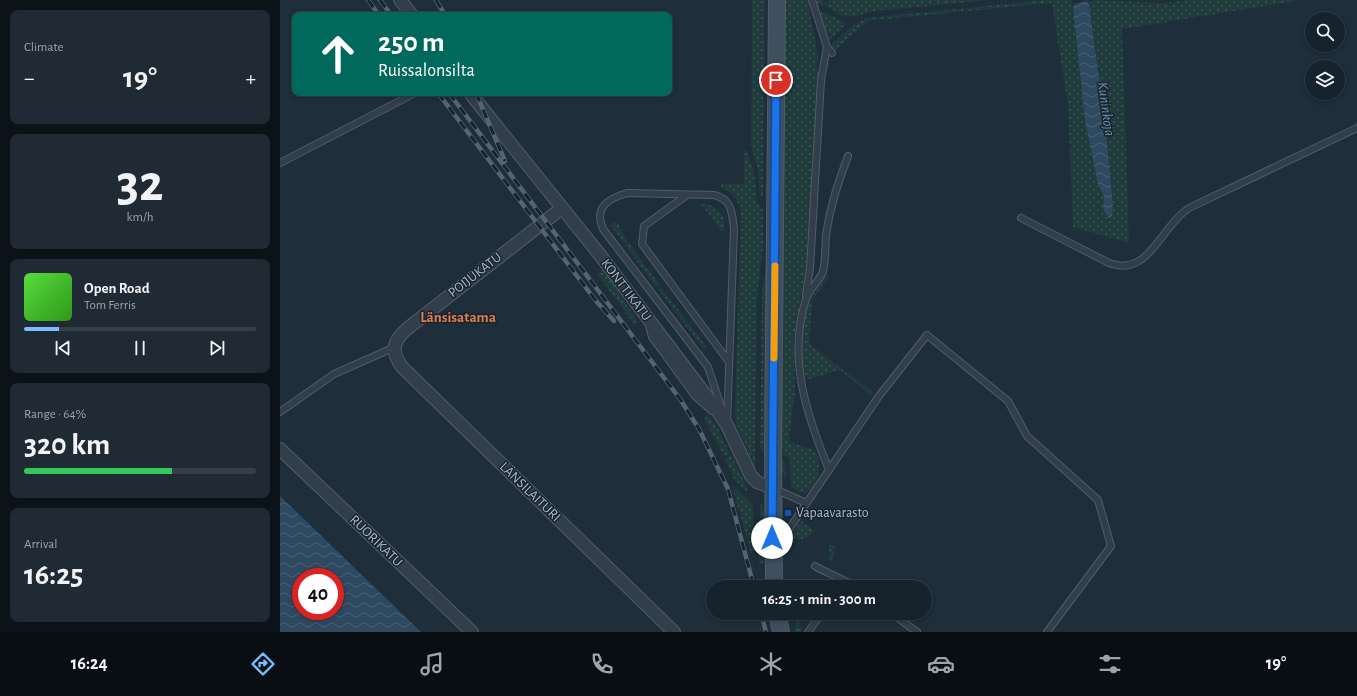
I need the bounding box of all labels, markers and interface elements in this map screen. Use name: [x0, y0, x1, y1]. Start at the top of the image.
map controls: [1305, 12, 1345, 100]
button: search: [1305, 12, 1345, 52]
icon: ahead: [312, 28, 364, 80]
text: 250 m: [378, 29, 445, 57]
text: Climate: [24, 41, 63, 54]
button: layers: [1305, 60, 1345, 100]
text: Ruissalonsilta: [378, 62, 475, 80]
text: 19°: [123, 63, 157, 93]
pin: [759, 63, 793, 97]
text: −: [24, 67, 35, 89]
text: +: [245, 67, 256, 89]
icon: arrive: [765, 69, 787, 91]
water label: Kuninkoja: [1095, 81, 1117, 137]
text: 32: [117, 158, 163, 210]
text: km/h: [127, 211, 153, 224]
street label: POIJUKATU: [446, 250, 504, 300]
street label: KONTTIKATU: [598, 256, 654, 324]
text: Open Road: [84, 281, 150, 296]
text: Tom Ferris: [84, 299, 136, 312]
district label: Länsisatama: [420, 310, 496, 325]
icon: previous: [52, 337, 74, 359]
icon: pause: [129, 337, 151, 359]
icon: next: [206, 337, 228, 359]
text: Range · 64%: [24, 408, 86, 421]
text: 320 km: [24, 430, 110, 460]
street label: LÄNSILAITURI: [497, 458, 564, 524]
place label: Vapaavarasto: [796, 506, 869, 520]
marker: Vapaavarasto: [783, 508, 793, 518]
street label: RUORIKATU: [347, 513, 405, 569]
position arrow: [751, 517, 793, 559]
text: Arrival: [24, 538, 57, 551]
text: 16:25: [24, 560, 83, 590]
speed limit sign: 40: [292, 568, 344, 620]
text: 16:25 · 1 min · 300 m: [762, 592, 876, 607]
icon: directions: [249, 650, 277, 678]
icon: music: [418, 650, 446, 678]
icon: phone: [588, 650, 616, 678]
icon: climate: [757, 650, 785, 678]
icon: car: [927, 650, 955, 678]
icon: filters: [1096, 650, 1124, 678]
text: 16:24: [71, 655, 108, 673]
text: 19°: [1266, 655, 1286, 673]

